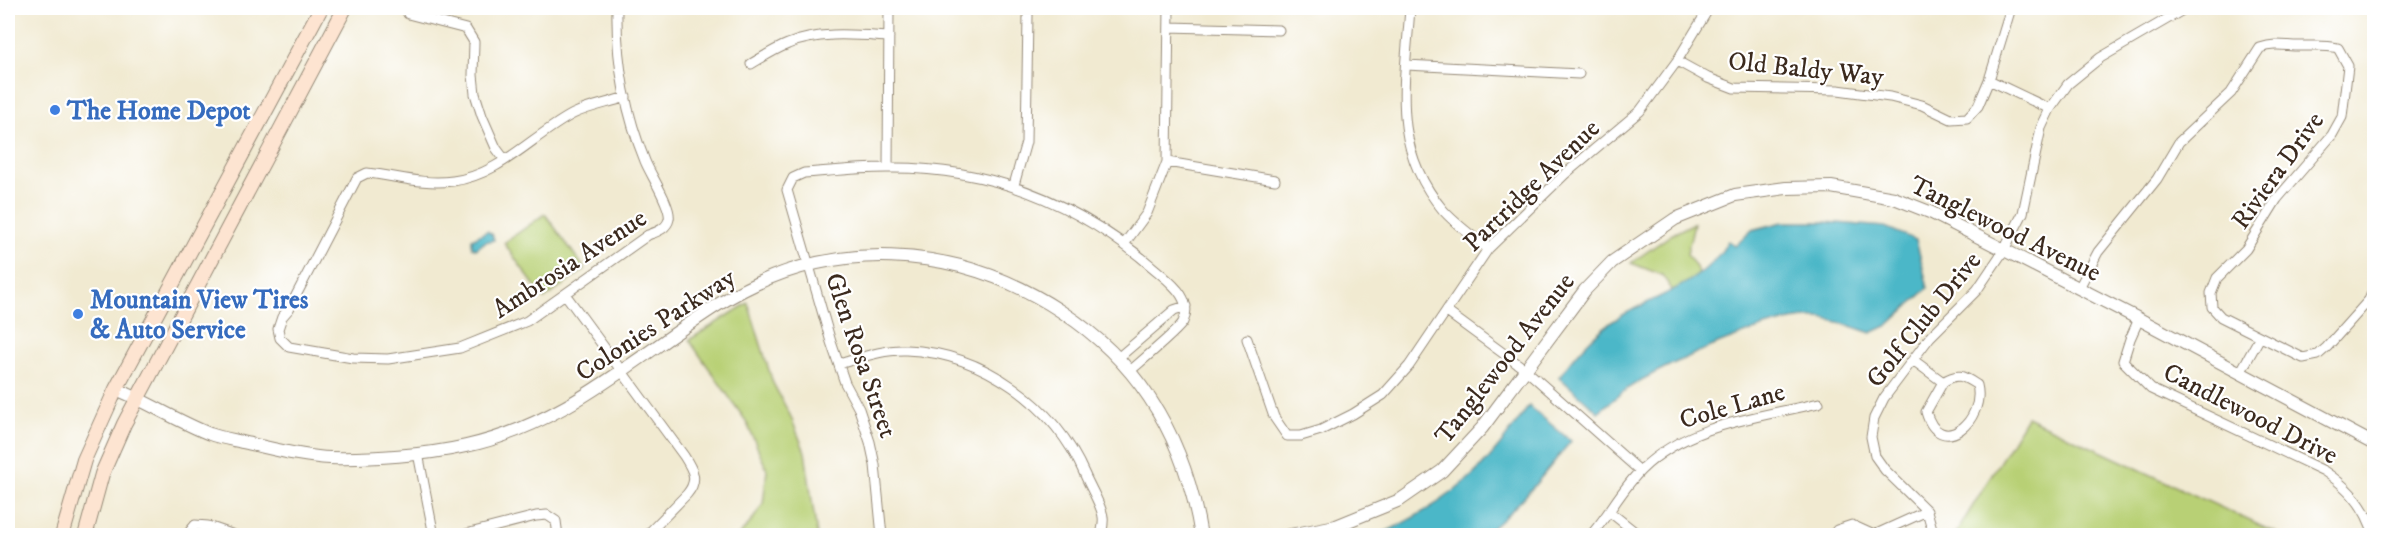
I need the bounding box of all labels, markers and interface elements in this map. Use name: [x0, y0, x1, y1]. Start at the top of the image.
street label: Old Baldy Way: [1726, 45, 1886, 94]
place label: The Home Depot: [66, 95, 251, 128]
marker: The Home Depot: [48, 103, 62, 117]
street label: Riviera Drive: [2225, 106, 2332, 236]
street label: Partridge Avenue: [1457, 113, 1607, 260]
street label: Tanglewood Avenue: [1904, 169, 2106, 290]
street label: Ambrosia Avenue: [486, 202, 653, 326]
street label: Golf Club Drive: [1859, 245, 1989, 395]
street label: Colonies Parkway: [570, 261, 742, 389]
street label: Tanglewood Avenue: [1428, 267, 1582, 451]
street label: Glen Rosa Street: [817, 269, 904, 442]
place label: Mountain View Tires & Auto Service: [90, 284, 309, 347]
marker: Mountain View Tires & Auto Service: [71, 307, 85, 321]
street label: Candlewood Drive: [2157, 356, 2343, 473]
street label: Cole Lane: [1676, 376, 1789, 437]

